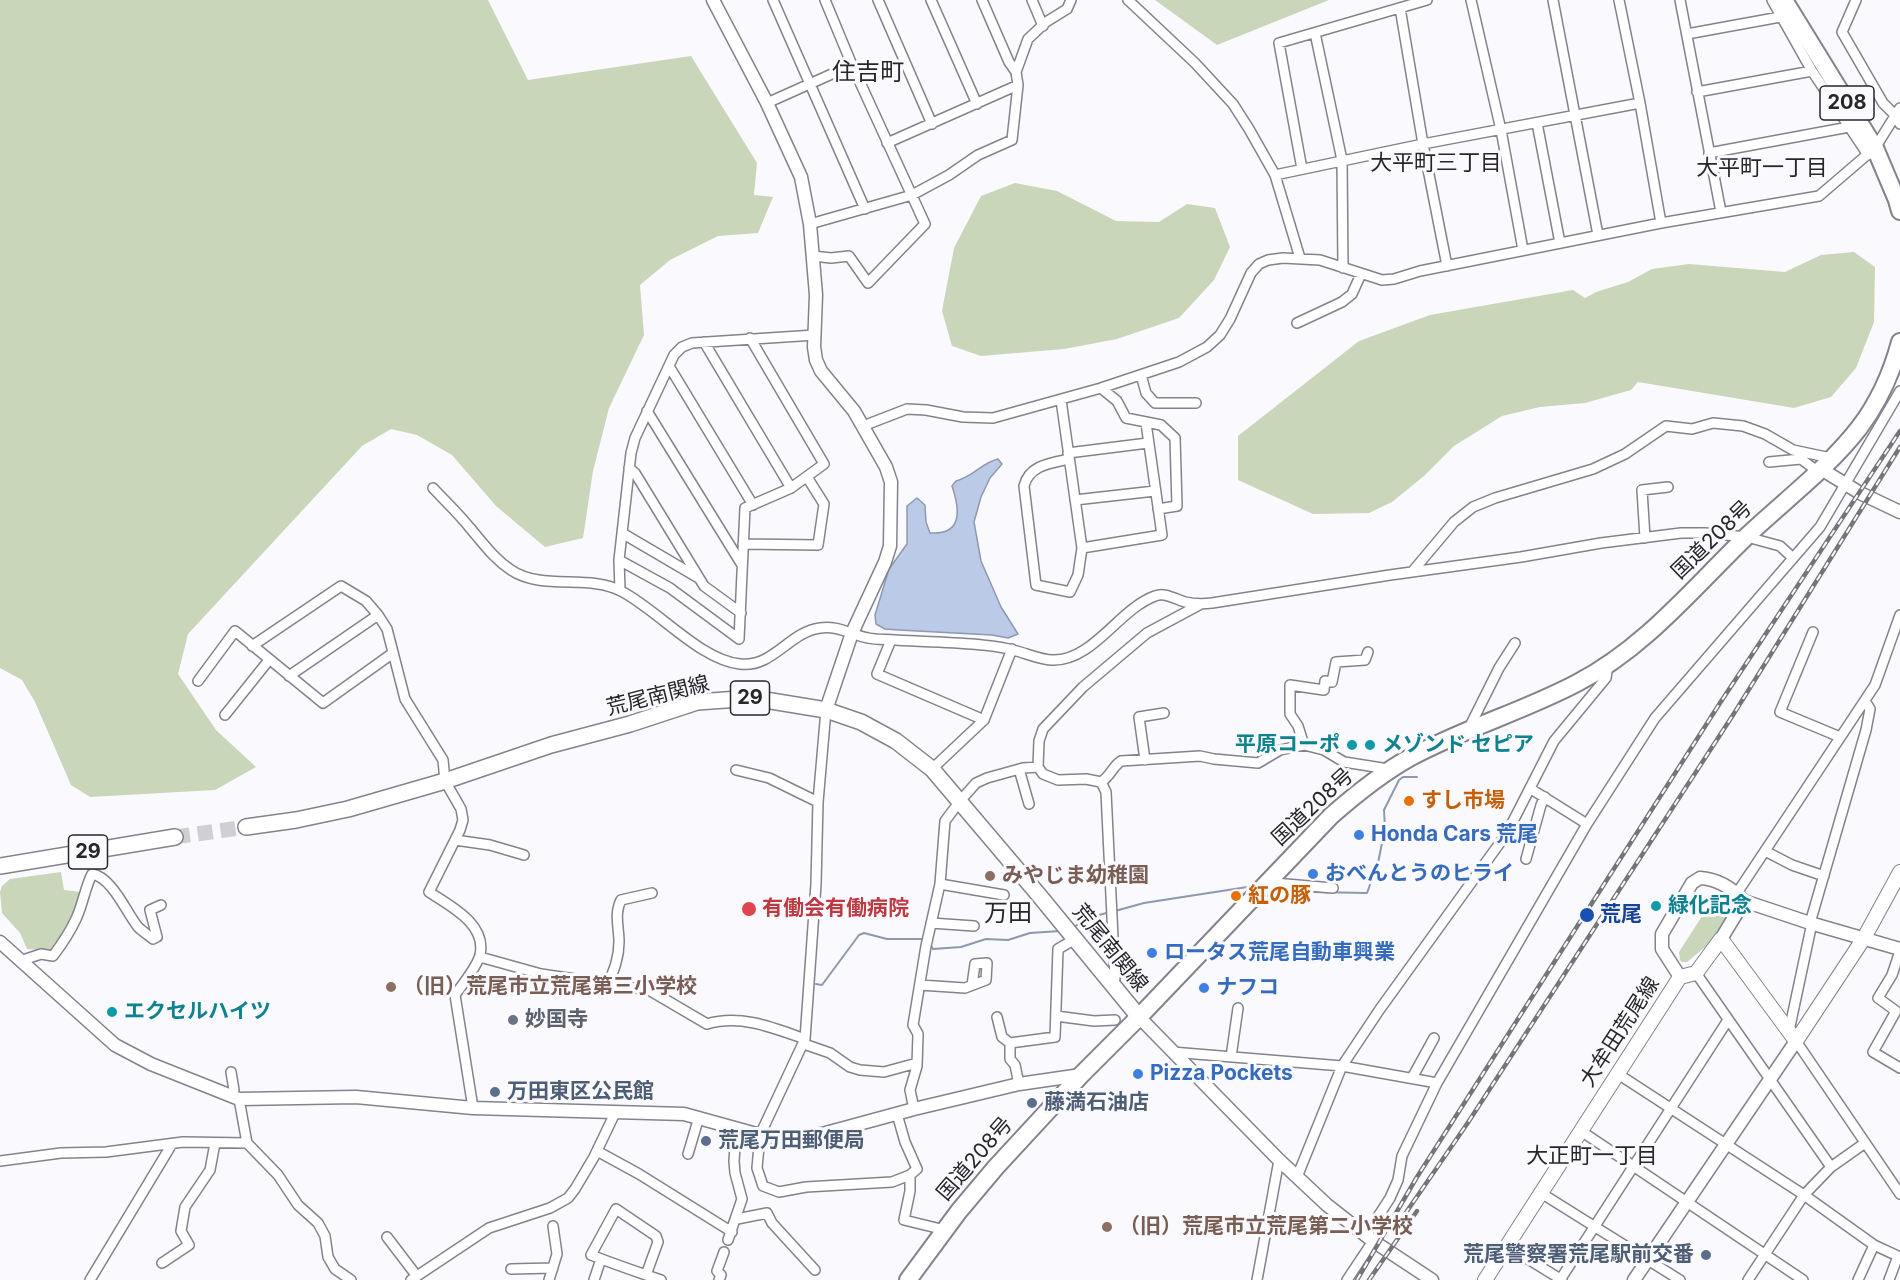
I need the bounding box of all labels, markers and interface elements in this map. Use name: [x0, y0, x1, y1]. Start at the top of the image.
district label: 住吉町: [832, 59, 904, 87]
road number: 208: [1820, 86, 1874, 120]
district label: 大平町三丁目: [1370, 150, 1502, 176]
district label: 大平町一丁目: [1696, 155, 1828, 181]
street label: 国道208号: [1667, 495, 1757, 585]
street label: 荒尾南関線: [604, 671, 712, 721]
road number: 29: [730, 681, 770, 715]
place label: 平原コーポ: [1235, 732, 1340, 758]
place label: メゾンド セピア: [1382, 732, 1534, 758]
marker: 平原コーポ: [1345, 738, 1359, 752]
marker: メゾンド セピア: [1363, 738, 1377, 752]
street label: 国道208号: [1267, 763, 1359, 851]
place label: すし市場: [1421, 788, 1505, 814]
marker: すし市場: [1402, 794, 1416, 808]
place label: Honda Cars 荒尾: [1371, 822, 1538, 848]
marker: Honda Cars 荒尾: [1352, 828, 1366, 842]
road number: 29: [68, 835, 107, 869]
place label: おべんとうのヒライ: [1325, 861, 1514, 887]
place label: みやじま幼稚園: [1002, 863, 1149, 889]
marker: おべんとうのヒライ: [1306, 867, 1320, 881]
marker: みやじま幼稚園: [983, 869, 997, 883]
place label: 紅の豚: [1248, 883, 1311, 909]
marker: 紅の豚: [1229, 889, 1243, 903]
place label: 緑化記念: [1668, 893, 1752, 919]
place label: 有働会有働病院: [762, 896, 909, 922]
street label: 荒尾南関線: [1067, 899, 1153, 997]
marker: 緑化記念: [1649, 899, 1663, 913]
marker: 有働会有働病院: [740, 900, 758, 918]
district label: 万田: [984, 900, 1032, 928]
place label: 荒尾: [1600, 902, 1642, 928]
marker: 荒尾: [1578, 906, 1596, 924]
place label: ロータス荒尾自動車興業: [1164, 940, 1395, 966]
marker: ロータス荒尾自動車興業: [1145, 946, 1159, 960]
street label: 大牟田荒尾線: [1575, 972, 1665, 1092]
place label: （旧）荒尾市立荒尾第三小学校: [403, 974, 697, 1000]
place label: ナフコ: [1216, 975, 1279, 1001]
marker: （旧）荒尾市立荒尾第三小学校: [384, 980, 398, 994]
marker: ナフコ: [1197, 981, 1211, 995]
place label: エクセルハイツ: [124, 999, 271, 1025]
marker: エクセルハイツ: [105, 1005, 119, 1019]
place label: 妙国寺: [525, 1007, 588, 1033]
marker: 妙国寺: [506, 1013, 520, 1027]
place label: Pizza Pockets: [1150, 1061, 1293, 1087]
marker: Pizza Pockets: [1131, 1067, 1145, 1081]
place label: 万田東区公民館: [507, 1079, 654, 1105]
marker: 万田東区公民館: [488, 1085, 502, 1099]
place label: 藤満石油店: [1044, 1090, 1149, 1116]
marker: 藤満石油店: [1025, 1096, 1039, 1110]
street label: 国道208号: [932, 1112, 1018, 1206]
place label: 荒尾万田郵便局: [718, 1128, 865, 1154]
marker: 荒尾万田郵便局: [699, 1134, 713, 1148]
district label: 大正町一丁目: [1526, 1143, 1658, 1169]
place label: （旧）荒尾市立荒尾第二小学校: [1119, 1214, 1413, 1240]
marker: （旧）荒尾市立荒尾第二小学校: [1100, 1220, 1114, 1234]
place label: 荒尾警察署荒尾駅前交番: [1463, 1242, 1694, 1268]
marker: 荒尾警察署荒尾駅前交番: [1699, 1248, 1713, 1262]

